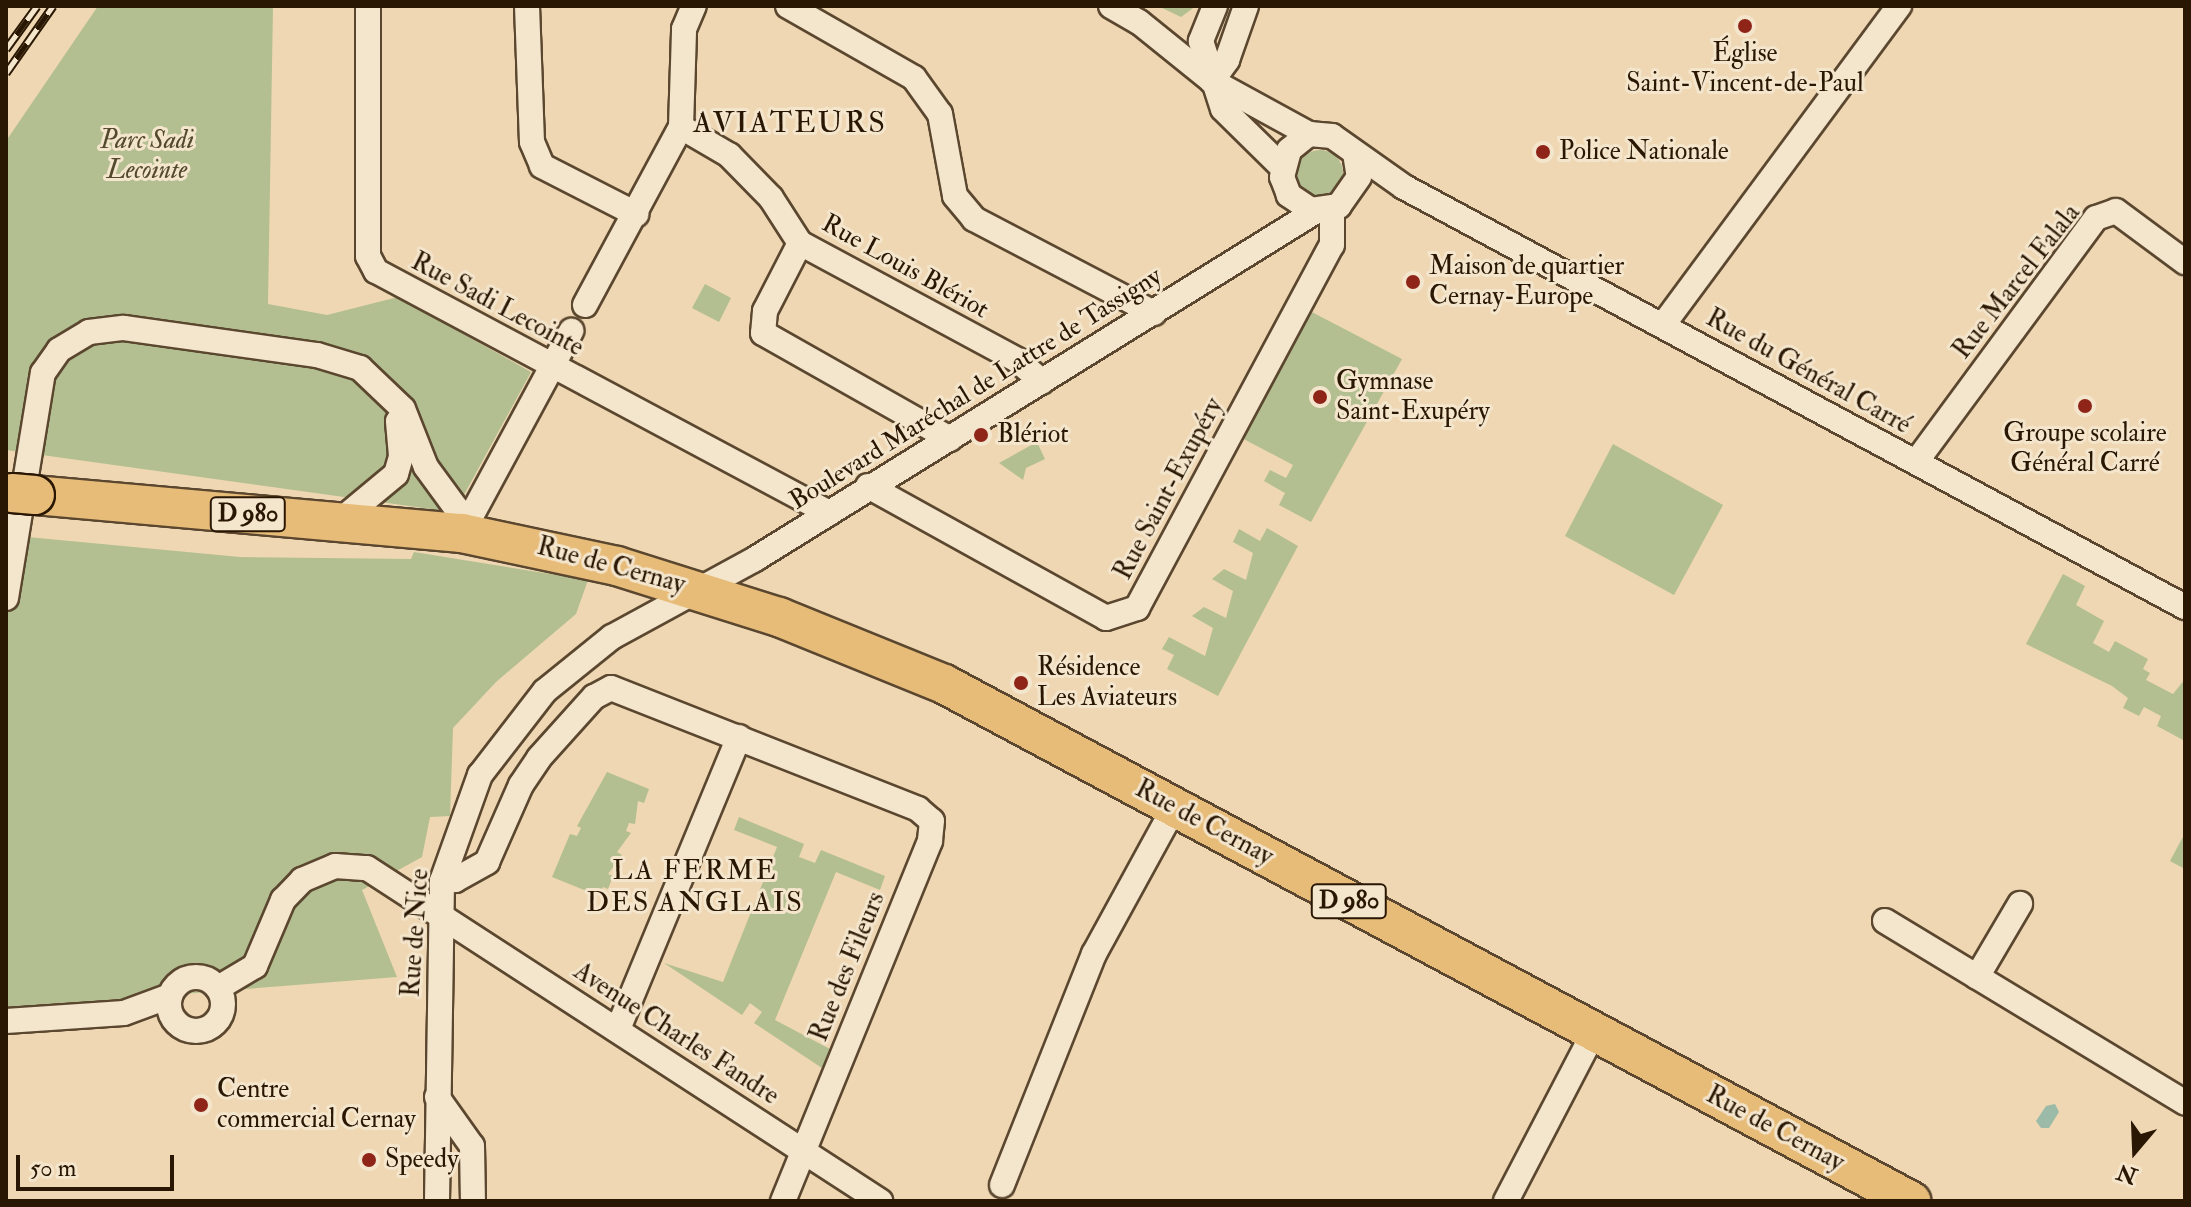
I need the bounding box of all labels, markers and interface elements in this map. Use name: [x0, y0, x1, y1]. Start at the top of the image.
marker: Église Saint-Vincent-de-Paul: [1736, 17, 1754, 35]
place label: Église Saint-Vincent-de-Paul: [1626, 38, 1864, 100]
district label: AVIATEURS: [693, 105, 887, 141]
park label: Parc Sadi Lecointe: [100, 125, 194, 186]
place label: Police Nationale: [1559, 136, 1729, 168]
marker: Police Nationale: [1534, 143, 1552, 161]
street label: Rue Marcel Falala: [1947, 198, 2087, 366]
street label: Rue Louis Blériot: [816, 208, 994, 326]
street label: Rue Sadi Lecointe: [406, 247, 588, 363]
place label: Maison de quartier Cernay-Europe: [1429, 251, 1624, 312]
street label: Boulevard Maréchal de Lattre de Tassigny: [784, 261, 1168, 517]
marker: Maison de quartier Cernay-Europe: [1404, 273, 1422, 291]
street label: Rue du Général Carré: [1700, 303, 1916, 441]
place label: Gymnase Saint-Exupéry: [1336, 366, 1490, 428]
marker: Gymnase Saint-Exupéry: [1311, 388, 1329, 406]
street label: Rue Saint-Exupéry: [1108, 393, 1230, 585]
marker: Groupe scolaire Général Carré: [2076, 397, 2094, 415]
place label: Groupe scolaire Général Carré: [2003, 418, 2167, 480]
place label: Blériot: [997, 419, 1069, 451]
marker: Blériot: [972, 426, 990, 444]
road number: D 980: [208, 494, 288, 534]
street label: Rue de Cernay: [533, 531, 689, 601]
place label: Résidence Les Aviateurs: [1037, 652, 1177, 714]
marker: Résidence Les Aviateurs: [1012, 674, 1030, 692]
street label: Rue de Cernay: [1130, 774, 1278, 872]
district label: LA FERME DES ANGLAIS: [586, 854, 804, 920]
street label: Rue de Nice: [396, 868, 436, 998]
road number: D 980: [1309, 881, 1389, 921]
street label: Rue des Fileurs: [804, 888, 892, 1046]
street label: Avenue Charles Fandre: [568, 956, 784, 1112]
place label: Centre commercial Cernay: [217, 1074, 416, 1136]
street label: Rue de Cernay: [1701, 1080, 1849, 1178]
marker: Centre commercial Cernay: [192, 1096, 210, 1114]
north arrow: [2095, 1111, 2175, 1191]
scale bar: [20, 1139, 178, 1189]
place label: Speedy: [385, 1144, 459, 1176]
marker: Speedy: [360, 1151, 378, 1169]
text: 50 m: [30, 1153, 76, 1184]
text: N: [2113, 1157, 2141, 1190]

